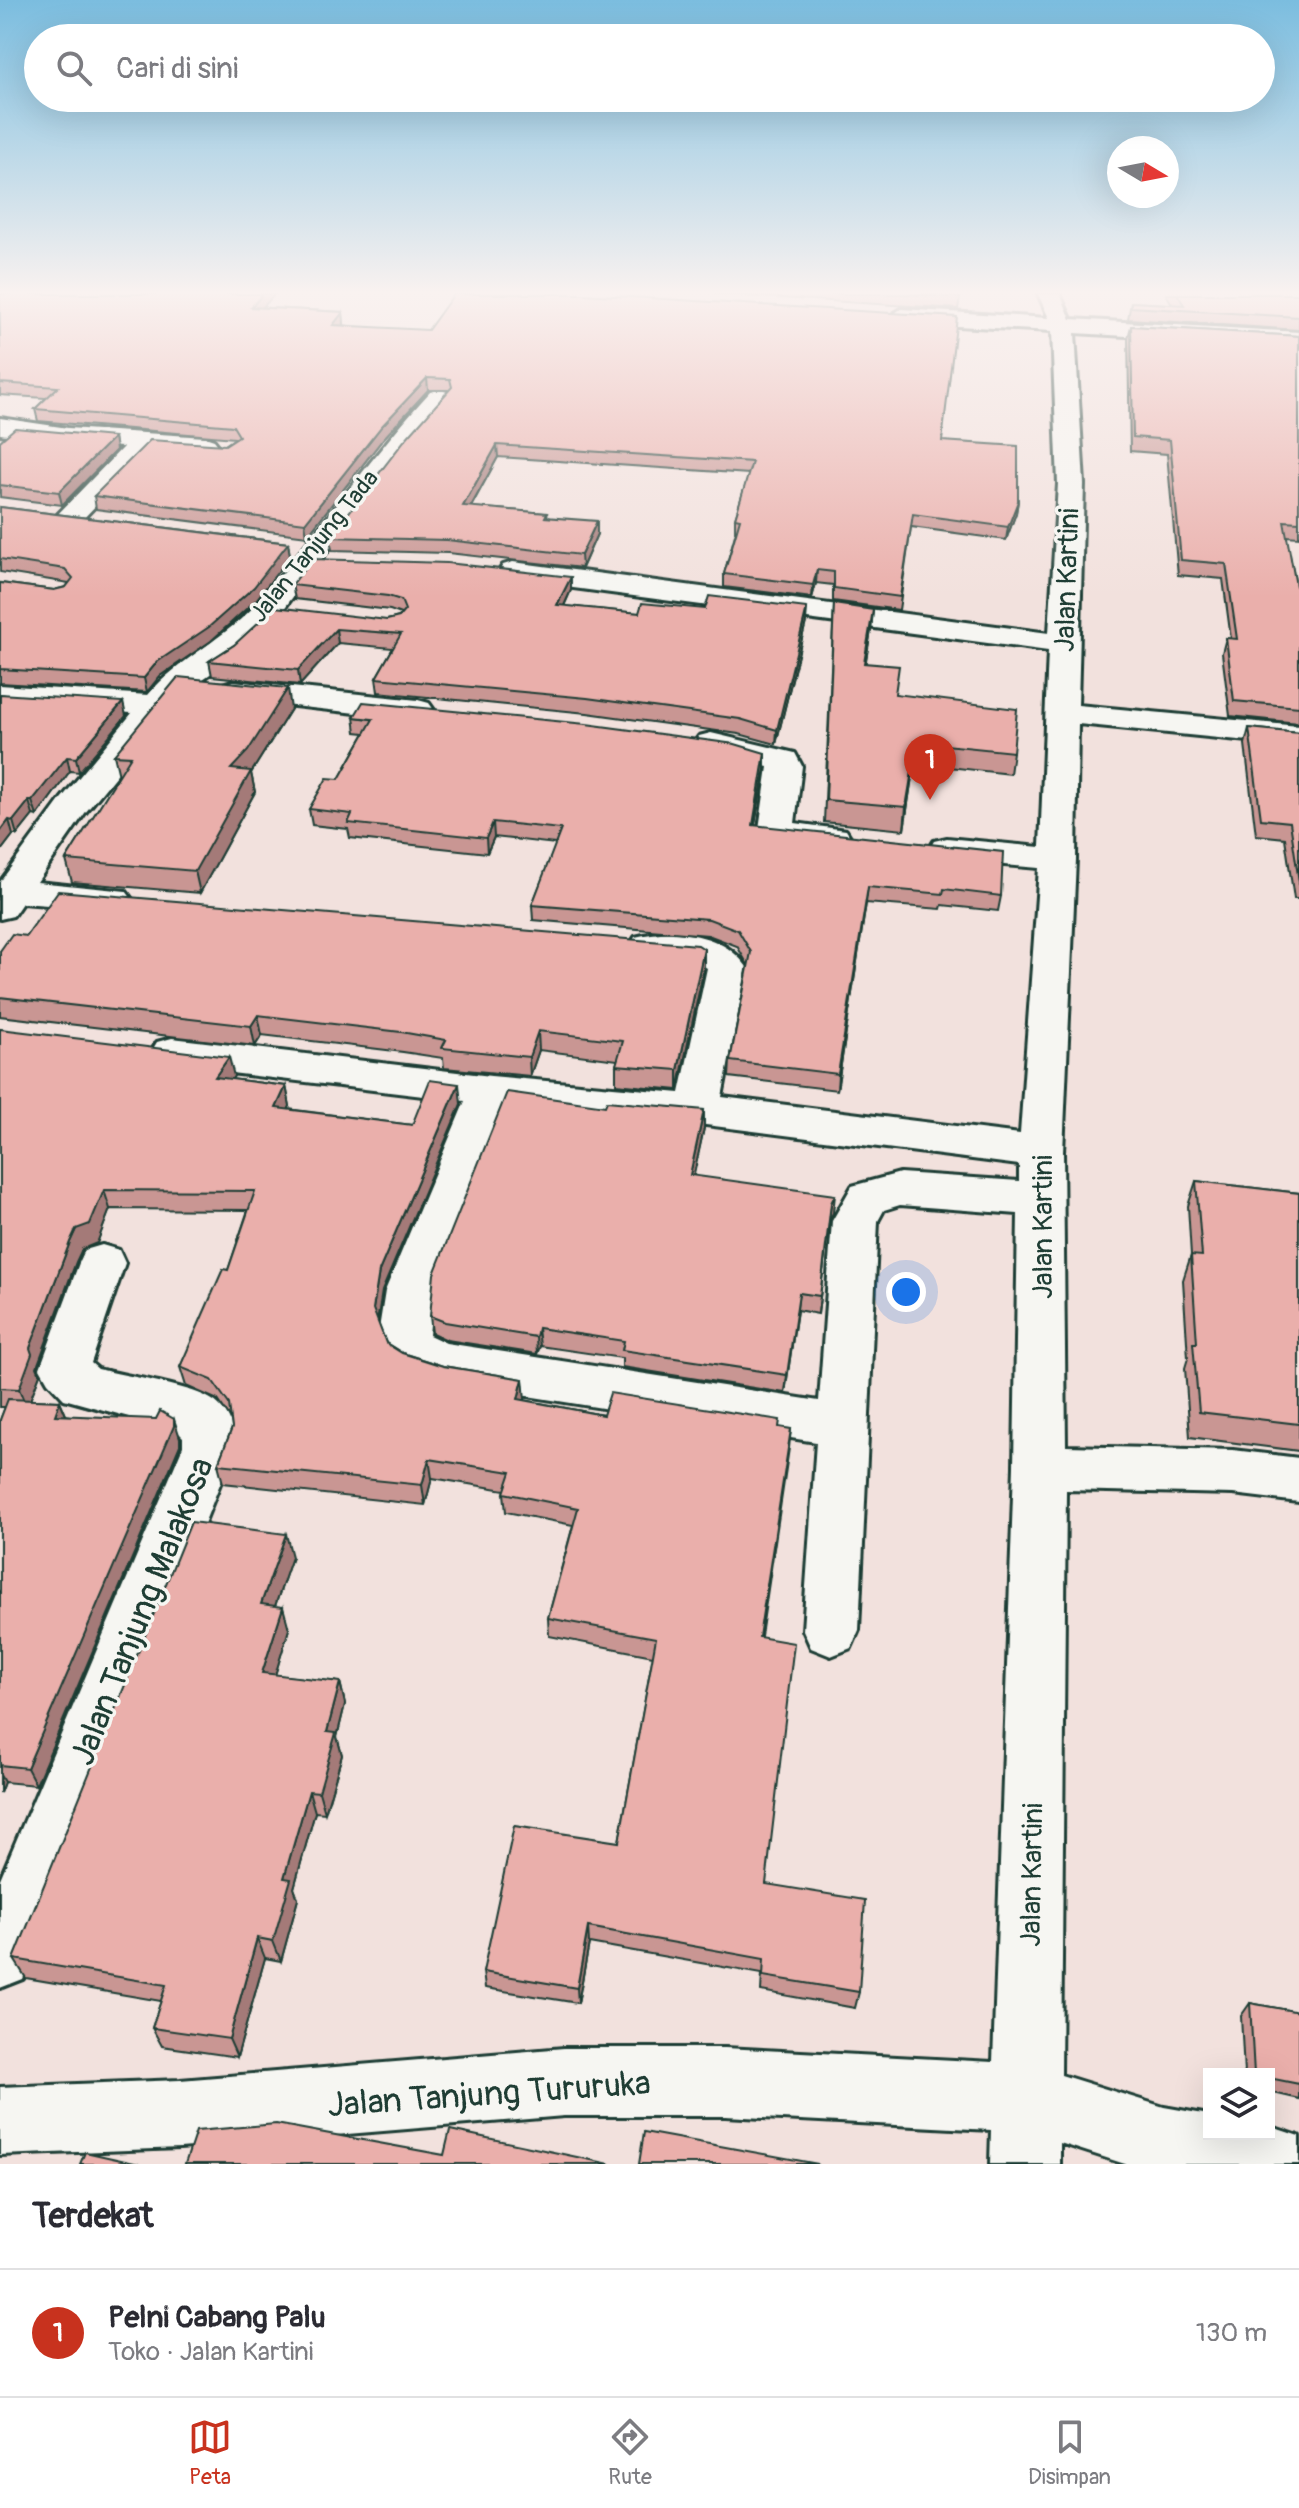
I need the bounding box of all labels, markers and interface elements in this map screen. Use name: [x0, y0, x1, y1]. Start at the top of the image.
search box: [24, 24, 1275, 112]
icon: search: [52, 46, 96, 90]
text: Cari di sini: [116, 50, 238, 87]
north arrow: [1107, 136, 1179, 208]
street label: Jalan Tanjung Tada: [244, 464, 385, 628]
street label: Jalan Kartini: [1047, 508, 1088, 653]
pin: 1: [904, 734, 956, 800]
street label: Jalan Kartini: [1026, 1155, 1061, 1299]
your location: [886, 1272, 926, 1312]
street label: Jalan Tanjung Malakosa: [61, 1451, 224, 1772]
street label: Jalan Kartini: [1014, 1803, 1051, 1947]
street label: Jalan Tanjung Tururuka: [326, 2062, 652, 2127]
map controls: [1203, 2068, 1275, 2140]
button: layers: [1203, 2068, 1275, 2140]
text: Terdekat: [32, 2195, 153, 2238]
text: Pelni Cabang Palu: [108, 2299, 326, 2336]
text: 1: [53, 2317, 63, 2349]
text: 130 m: [1196, 2317, 1267, 2349]
text: Toko · Jalan Kartini: [108, 2336, 313, 2368]
tab: Peta: [188, 2415, 232, 2491]
tab: Rute: [608, 2415, 652, 2491]
tab: Disimpan: [1028, 2415, 1111, 2491]

